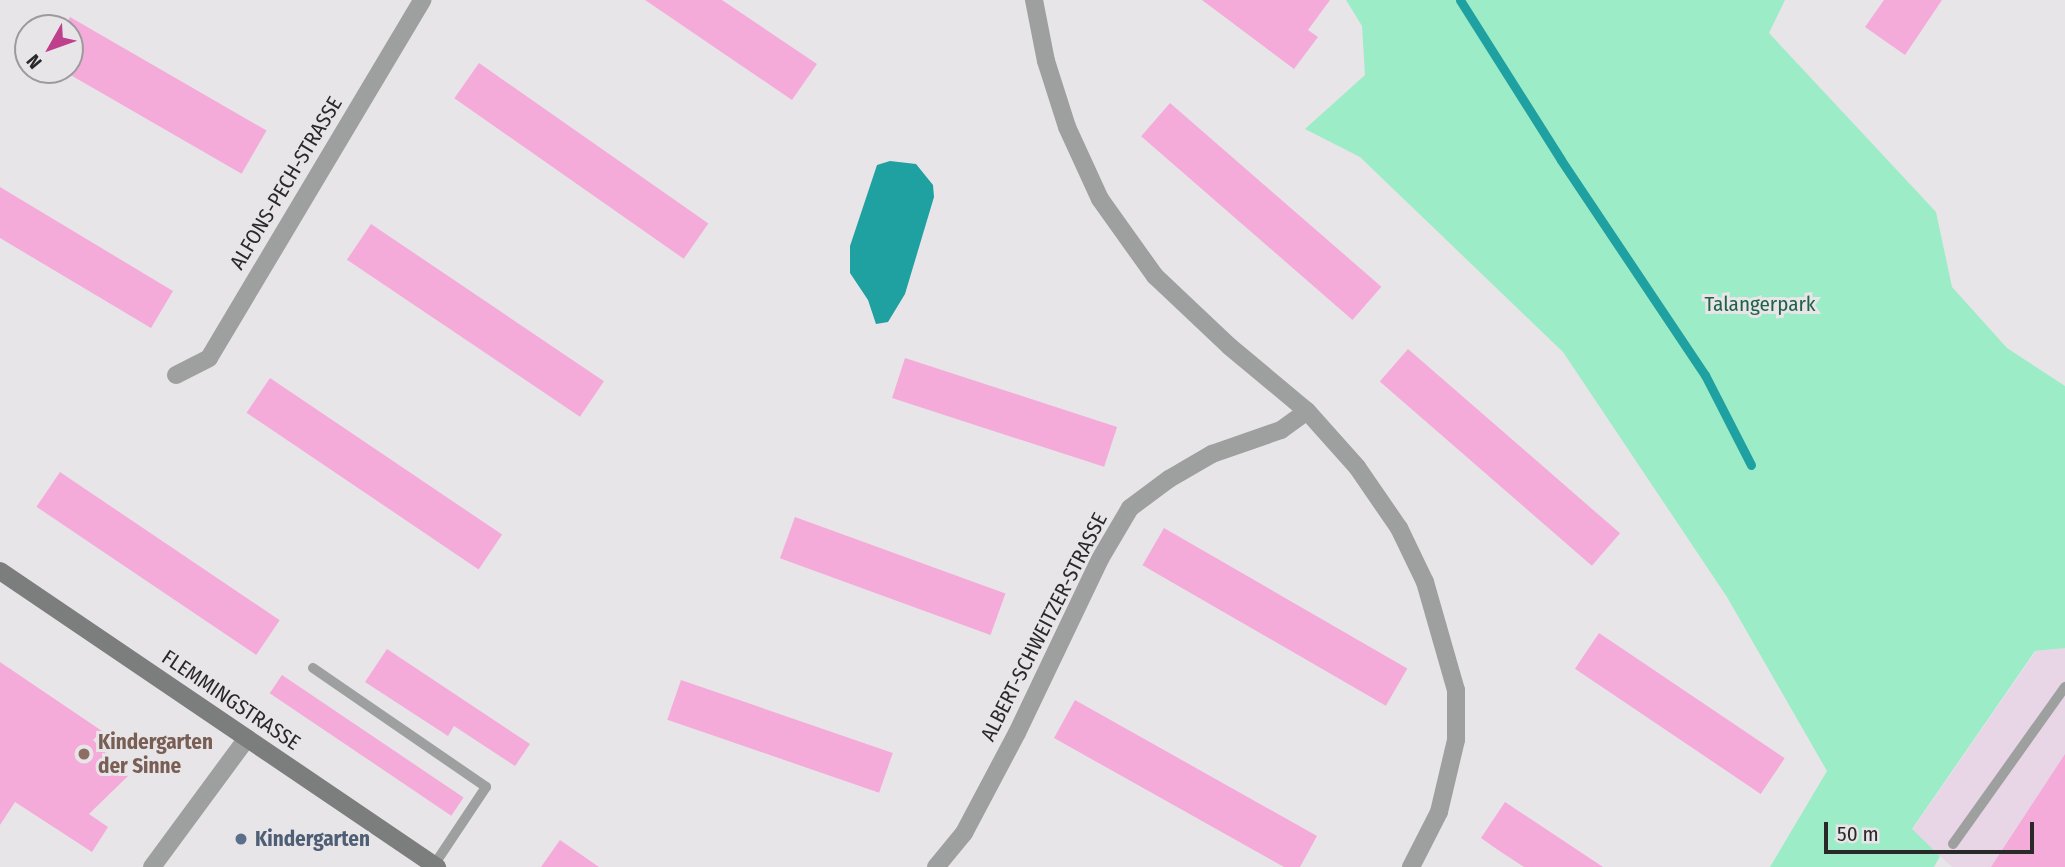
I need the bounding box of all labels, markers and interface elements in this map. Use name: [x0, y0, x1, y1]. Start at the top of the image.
north arrow: [14, 14, 84, 84]
text: N: [22, 50, 47, 73]
street label: ALFONS-PECH-STRASSE: [225, 92, 347, 274]
park label: Talangerpark: [1704, 291, 1816, 317]
street label: ALBERT-SCHWEITZER-STRASSE: [975, 509, 1113, 745]
street label: FLEMMINGSTRASSE: [157, 645, 305, 755]
place label: Kindergarten der Sinne: [98, 729, 213, 779]
marker: Kindergarten der Sinne: [76, 746, 92, 762]
scale bar: [1827, 808, 2037, 852]
text: 50 m: [1837, 821, 1879, 847]
place label: Kindergarten: [255, 826, 370, 852]
marker: Kindergarten: [233, 831, 249, 847]

